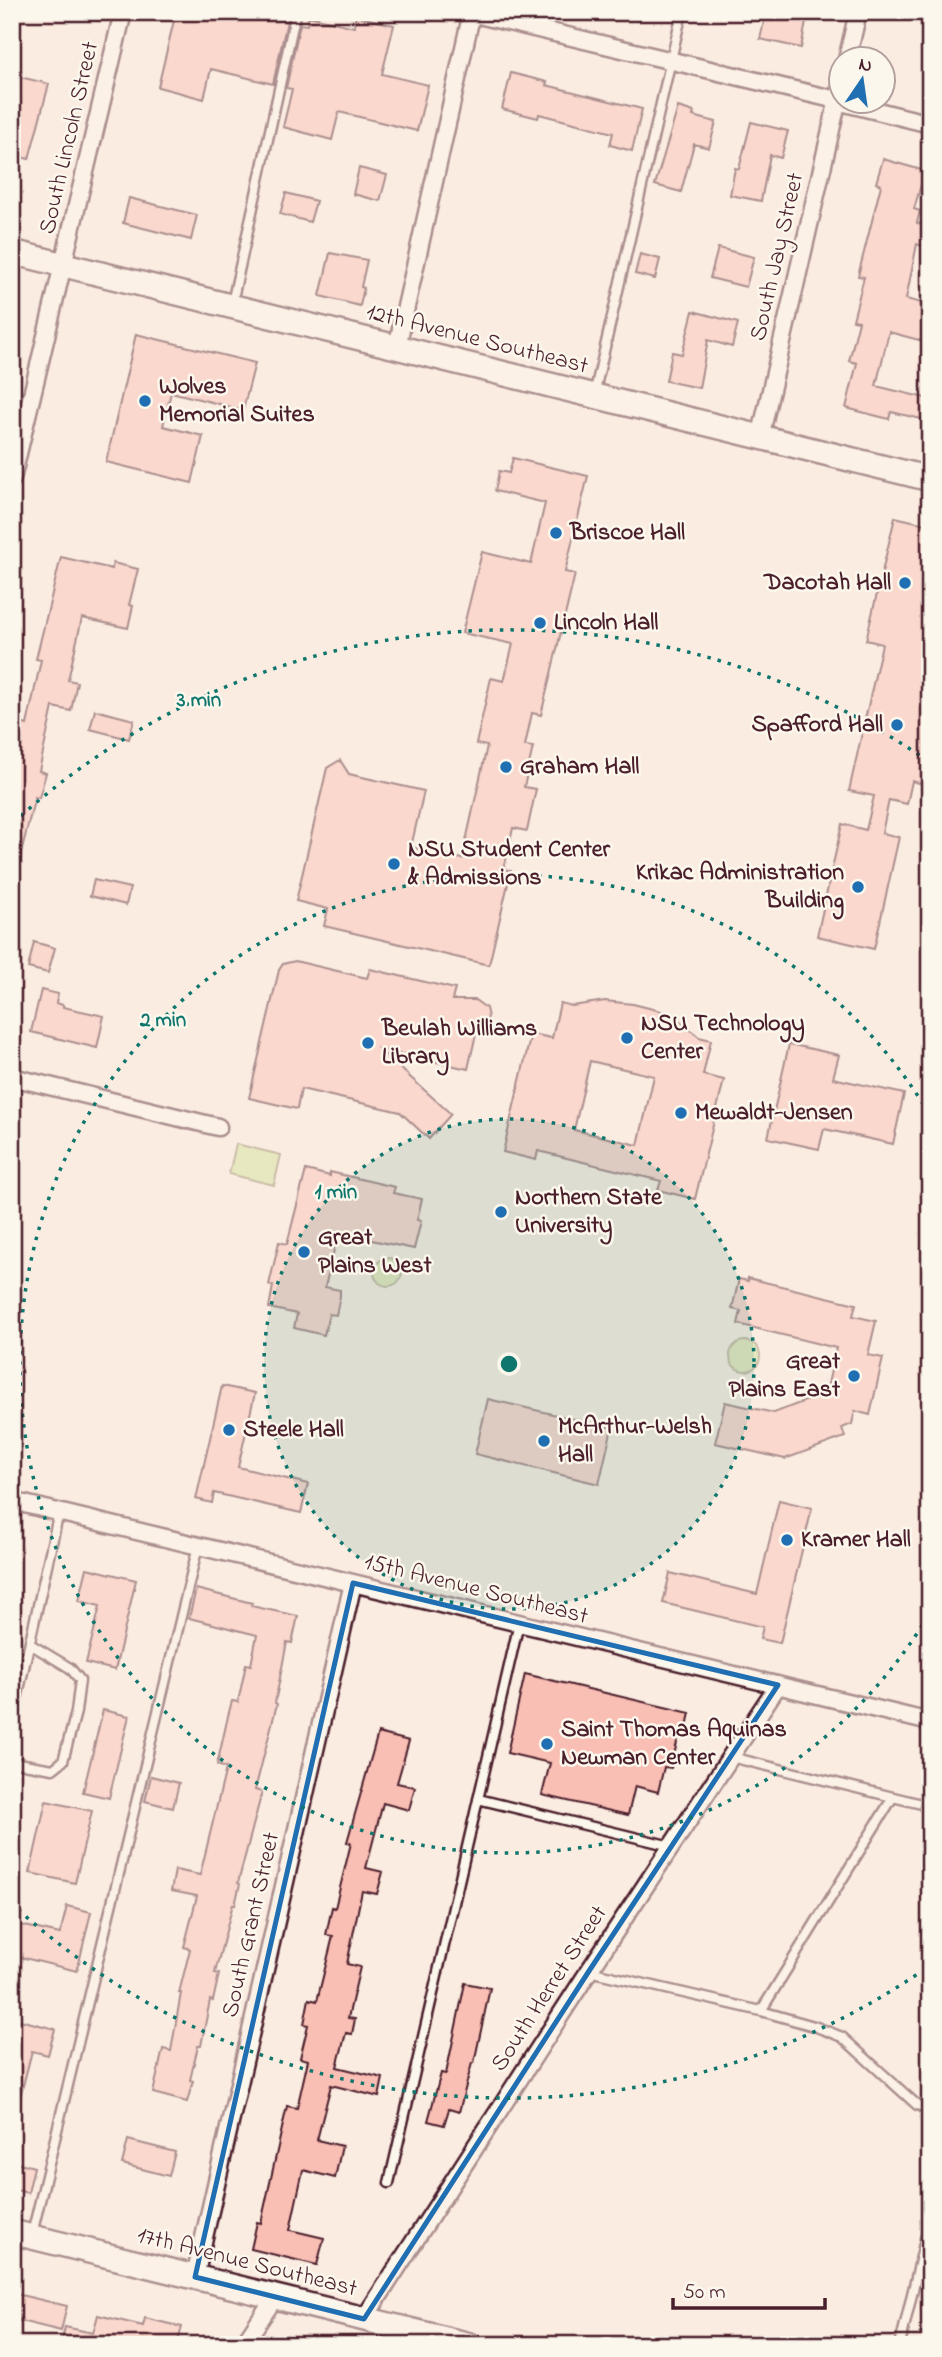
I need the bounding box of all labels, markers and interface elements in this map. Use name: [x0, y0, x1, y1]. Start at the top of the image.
street label: South Lincoln Street: [31, 38, 109, 238]
north arrow: [827, 46, 897, 116]
text: N: [856, 51, 875, 81]
street label: South Jay Street: [742, 170, 815, 345]
street label: 12th Avenue Southeast: [362, 295, 592, 385]
place label: Wolves Memorial Suites: [159, 370, 315, 433]
marker: Wolves Memorial Suites: [137, 393, 153, 409]
place label: Briscoe Hall: [569, 516, 685, 551]
marker: Briscoe Hall: [548, 525, 564, 541]
place label: Dacotah Hall: [763, 566, 891, 601]
marker: Dacotah Hall: [897, 575, 913, 591]
place label: Lincoln Hall: [554, 606, 658, 641]
marker: Lincoln Hall: [532, 615, 548, 631]
text: 3 min: [176, 686, 221, 716]
place label: Spafford Hall: [751, 708, 883, 743]
marker: Spafford Hall: [889, 717, 905, 733]
place label: Graham Hall: [520, 750, 639, 785]
marker: Graham Hall: [498, 759, 514, 775]
place label: NSU Student Center & Admissions: [407, 833, 611, 896]
marker: NSU Student Center & Admissions: [386, 856, 402, 872]
place label: Krikac Administration Building: [636, 856, 844, 920]
marker: Krikac Administration Building: [850, 879, 866, 895]
text: 2 min: [139, 1006, 186, 1036]
place label: NSU Technology Center: [641, 1007, 805, 1070]
place label: Beulah Williams Library: [381, 1012, 537, 1076]
marker: NSU Technology Center: [619, 1030, 635, 1046]
marker: Beulah Williams Library: [360, 1035, 376, 1051]
place label: Mewaldt-Jensen: [695, 1096, 853, 1131]
marker: Mewaldt-Jensen: [673, 1105, 689, 1121]
text: 1 min: [315, 1178, 357, 1208]
place label: Northern State University: [515, 1181, 663, 1245]
marker: Northern State University: [493, 1204, 509, 1220]
place label: Great Plains West: [318, 1221, 432, 1284]
marker: Great Plains West: [296, 1244, 312, 1260]
place label: Great Plains East: [728, 1345, 841, 1408]
centre of rings: [497, 1352, 521, 1376]
marker: Great Plains East: [846, 1368, 862, 1384]
place label: McArthur-Welsh Hall: [558, 1410, 712, 1473]
place label: Steele Hall: [243, 1413, 344, 1448]
marker: Steele Hall: [221, 1422, 237, 1438]
marker: McArthur-Welsh Hall: [536, 1433, 552, 1449]
place label: Kramer Hall: [801, 1523, 911, 1558]
marker: Kramer Hall: [779, 1532, 795, 1548]
street label: 15th Avenue Southeast: [360, 1545, 592, 1635]
place label: Saint Thomas Aquinas Newman Center: [561, 1713, 787, 1776]
marker: Saint Thomas Aquinas Newman Center: [539, 1736, 555, 1752]
street label: South Grant Street: [214, 1829, 290, 2021]
street label: South Herret Street: [483, 1899, 617, 2079]
street label: 17th Avenue Southeast: [133, 2219, 361, 2307]
scale bar: [673, 2266, 825, 2310]
text: 50 m: [683, 2278, 726, 2308]

